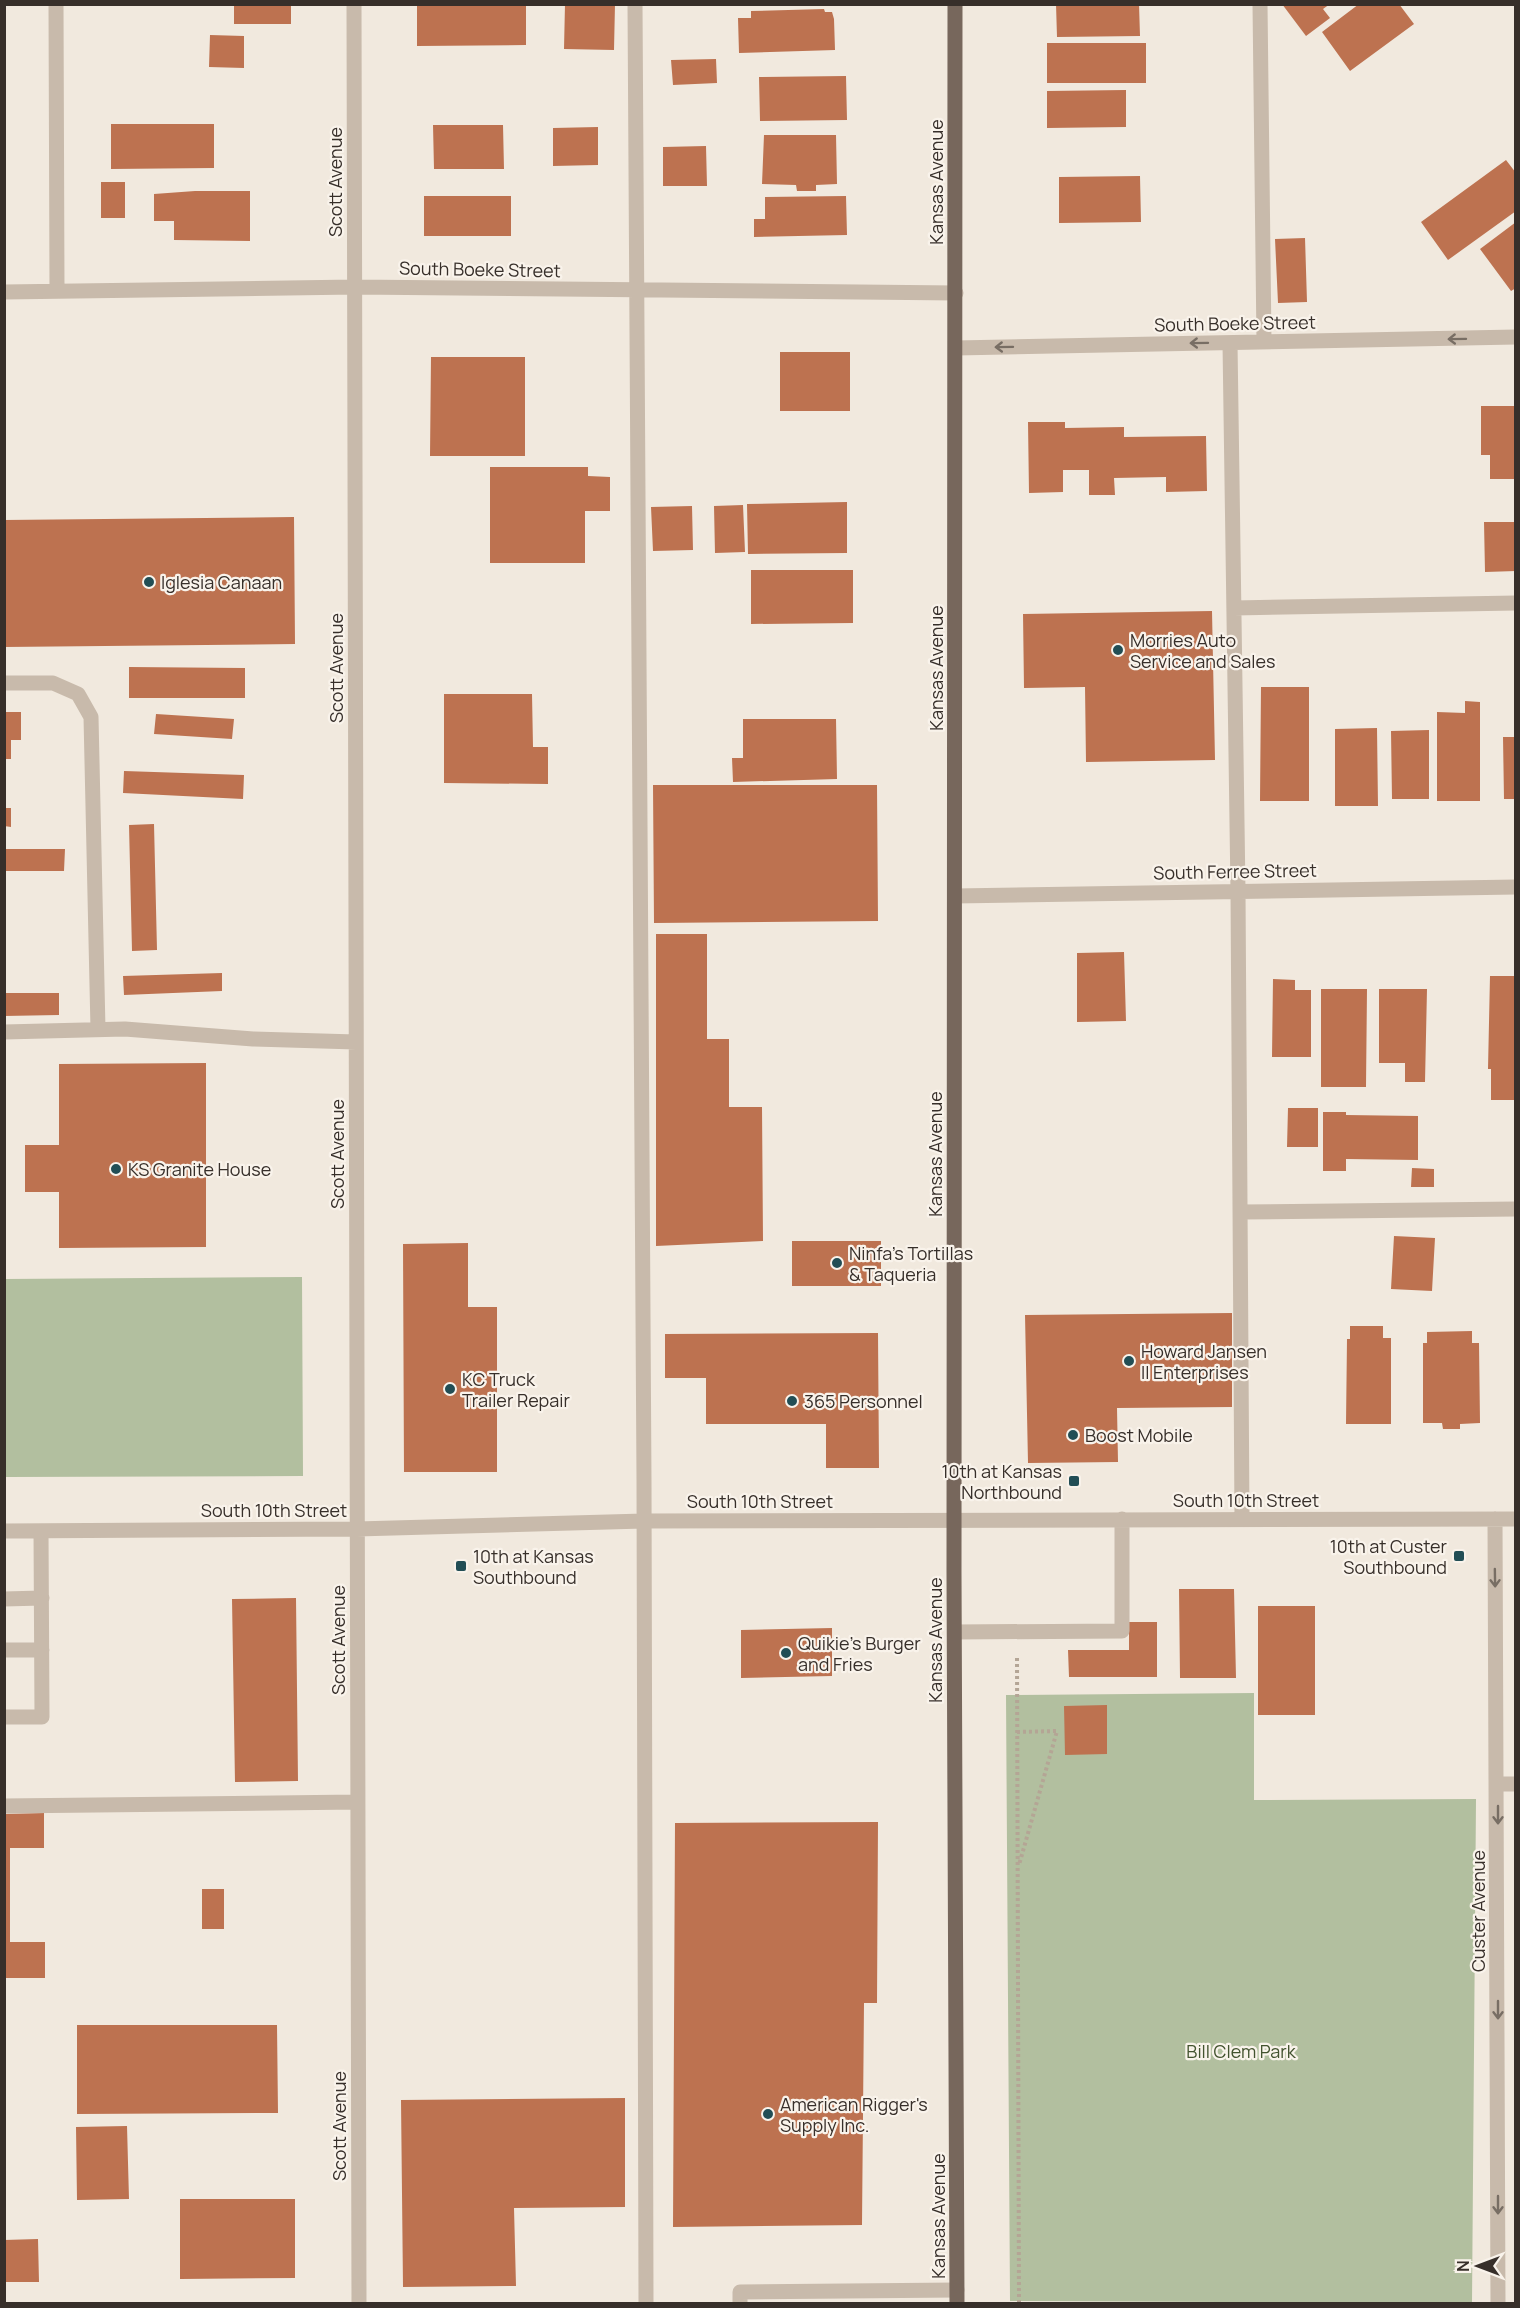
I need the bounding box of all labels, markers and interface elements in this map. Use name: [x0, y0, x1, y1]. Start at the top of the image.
street label: Kansas Avenue: [924, 119, 948, 245]
street label: Scott Avenue: [323, 127, 347, 237]
street label: South Boeke Street: [399, 256, 561, 282]
street label: South Boeke Street: [1154, 310, 1316, 336]
one-way arrow: [1448, 333, 1468, 344]
one-way arrow: [1190, 338, 1210, 349]
one-way arrow: [995, 341, 1015, 353]
place label: Iglesia Canaan: [161, 570, 282, 594]
marker: Iglesia Canaan: [142, 575, 156, 589]
street label: Kansas Avenue: [924, 605, 948, 731]
street label: Scott Avenue: [324, 613, 348, 723]
place label: Morries Auto Service and Sales: [1130, 628, 1275, 673]
marker: Morries Auto Service and Sales: [1111, 643, 1125, 657]
street label: South Ferree Street: [1153, 858, 1317, 884]
street label: Kansas Avenue: [923, 1091, 947, 1217]
street label: Scott Avenue: [325, 1099, 349, 1209]
place label: KS Granite House: [128, 1157, 271, 1181]
marker: KS Granite House: [109, 1162, 123, 1176]
place label: Ninfa's Tortillas & Taqueria: [849, 1241, 973, 1286]
marker: Ninfa's Tortillas & Taqueria: [830, 1256, 844, 1270]
place label: Howard Jansen II Enterprises: [1141, 1339, 1267, 1384]
marker: Howard Jansen II Enterprises: [1122, 1354, 1136, 1368]
place label: KC Truck Trailer Repair: [462, 1367, 570, 1412]
marker: KC Truck Trailer Repair: [443, 1382, 457, 1396]
place label: 365 Personnel: [804, 1389, 923, 1413]
marker: 365 Personnel: [785, 1394, 799, 1408]
place label: Boost Mobile: [1085, 1423, 1193, 1447]
marker: Boost Mobile: [1066, 1428, 1080, 1442]
place label: 10th at Kansas Northbound: [941, 1459, 1062, 1504]
marker: 10th at Kansas Northbound: [1067, 1474, 1081, 1488]
street label: South 10th Street: [1173, 1488, 1319, 1512]
street label: South 10th Street: [687, 1489, 833, 1513]
street label: South 10th Street: [201, 1498, 347, 1522]
place label: 10th at Custer Southbound: [1330, 1534, 1447, 1579]
place label: 10th at Kansas Southbound: [473, 1544, 594, 1589]
marker: 10th at Custer Southbound: [1452, 1549, 1466, 1563]
marker: 10th at Kansas Southbound: [454, 1559, 468, 1573]
one-way arrow: [1489, 1567, 1501, 1587]
street label: Kansas Avenue: [923, 1577, 947, 1703]
street label: Scott Avenue: [326, 1585, 350, 1695]
place label: Quikie's Burger and Fries: [798, 1631, 921, 1676]
marker: Quikie's Burger and Fries: [779, 1646, 793, 1660]
one-way arrow: [1492, 1804, 1504, 1824]
street label: Custer Avenue: [1466, 1850, 1490, 1972]
one-way arrow: [1492, 1999, 1504, 2019]
park label: Bill Clem Park: [1186, 2039, 1297, 2063]
street label: Scott Avenue: [327, 2071, 351, 2181]
place label: American Rigger's Supply Inc.: [780, 2092, 928, 2137]
marker: American Rigger's Supply Inc.: [761, 2107, 775, 2121]
street label: Kansas Avenue: [926, 2153, 950, 2279]
one-way arrow: [1492, 2194, 1504, 2214]
north arrow: [1448, 2236, 1508, 2296]
text: N: [1452, 2260, 1474, 2272]

